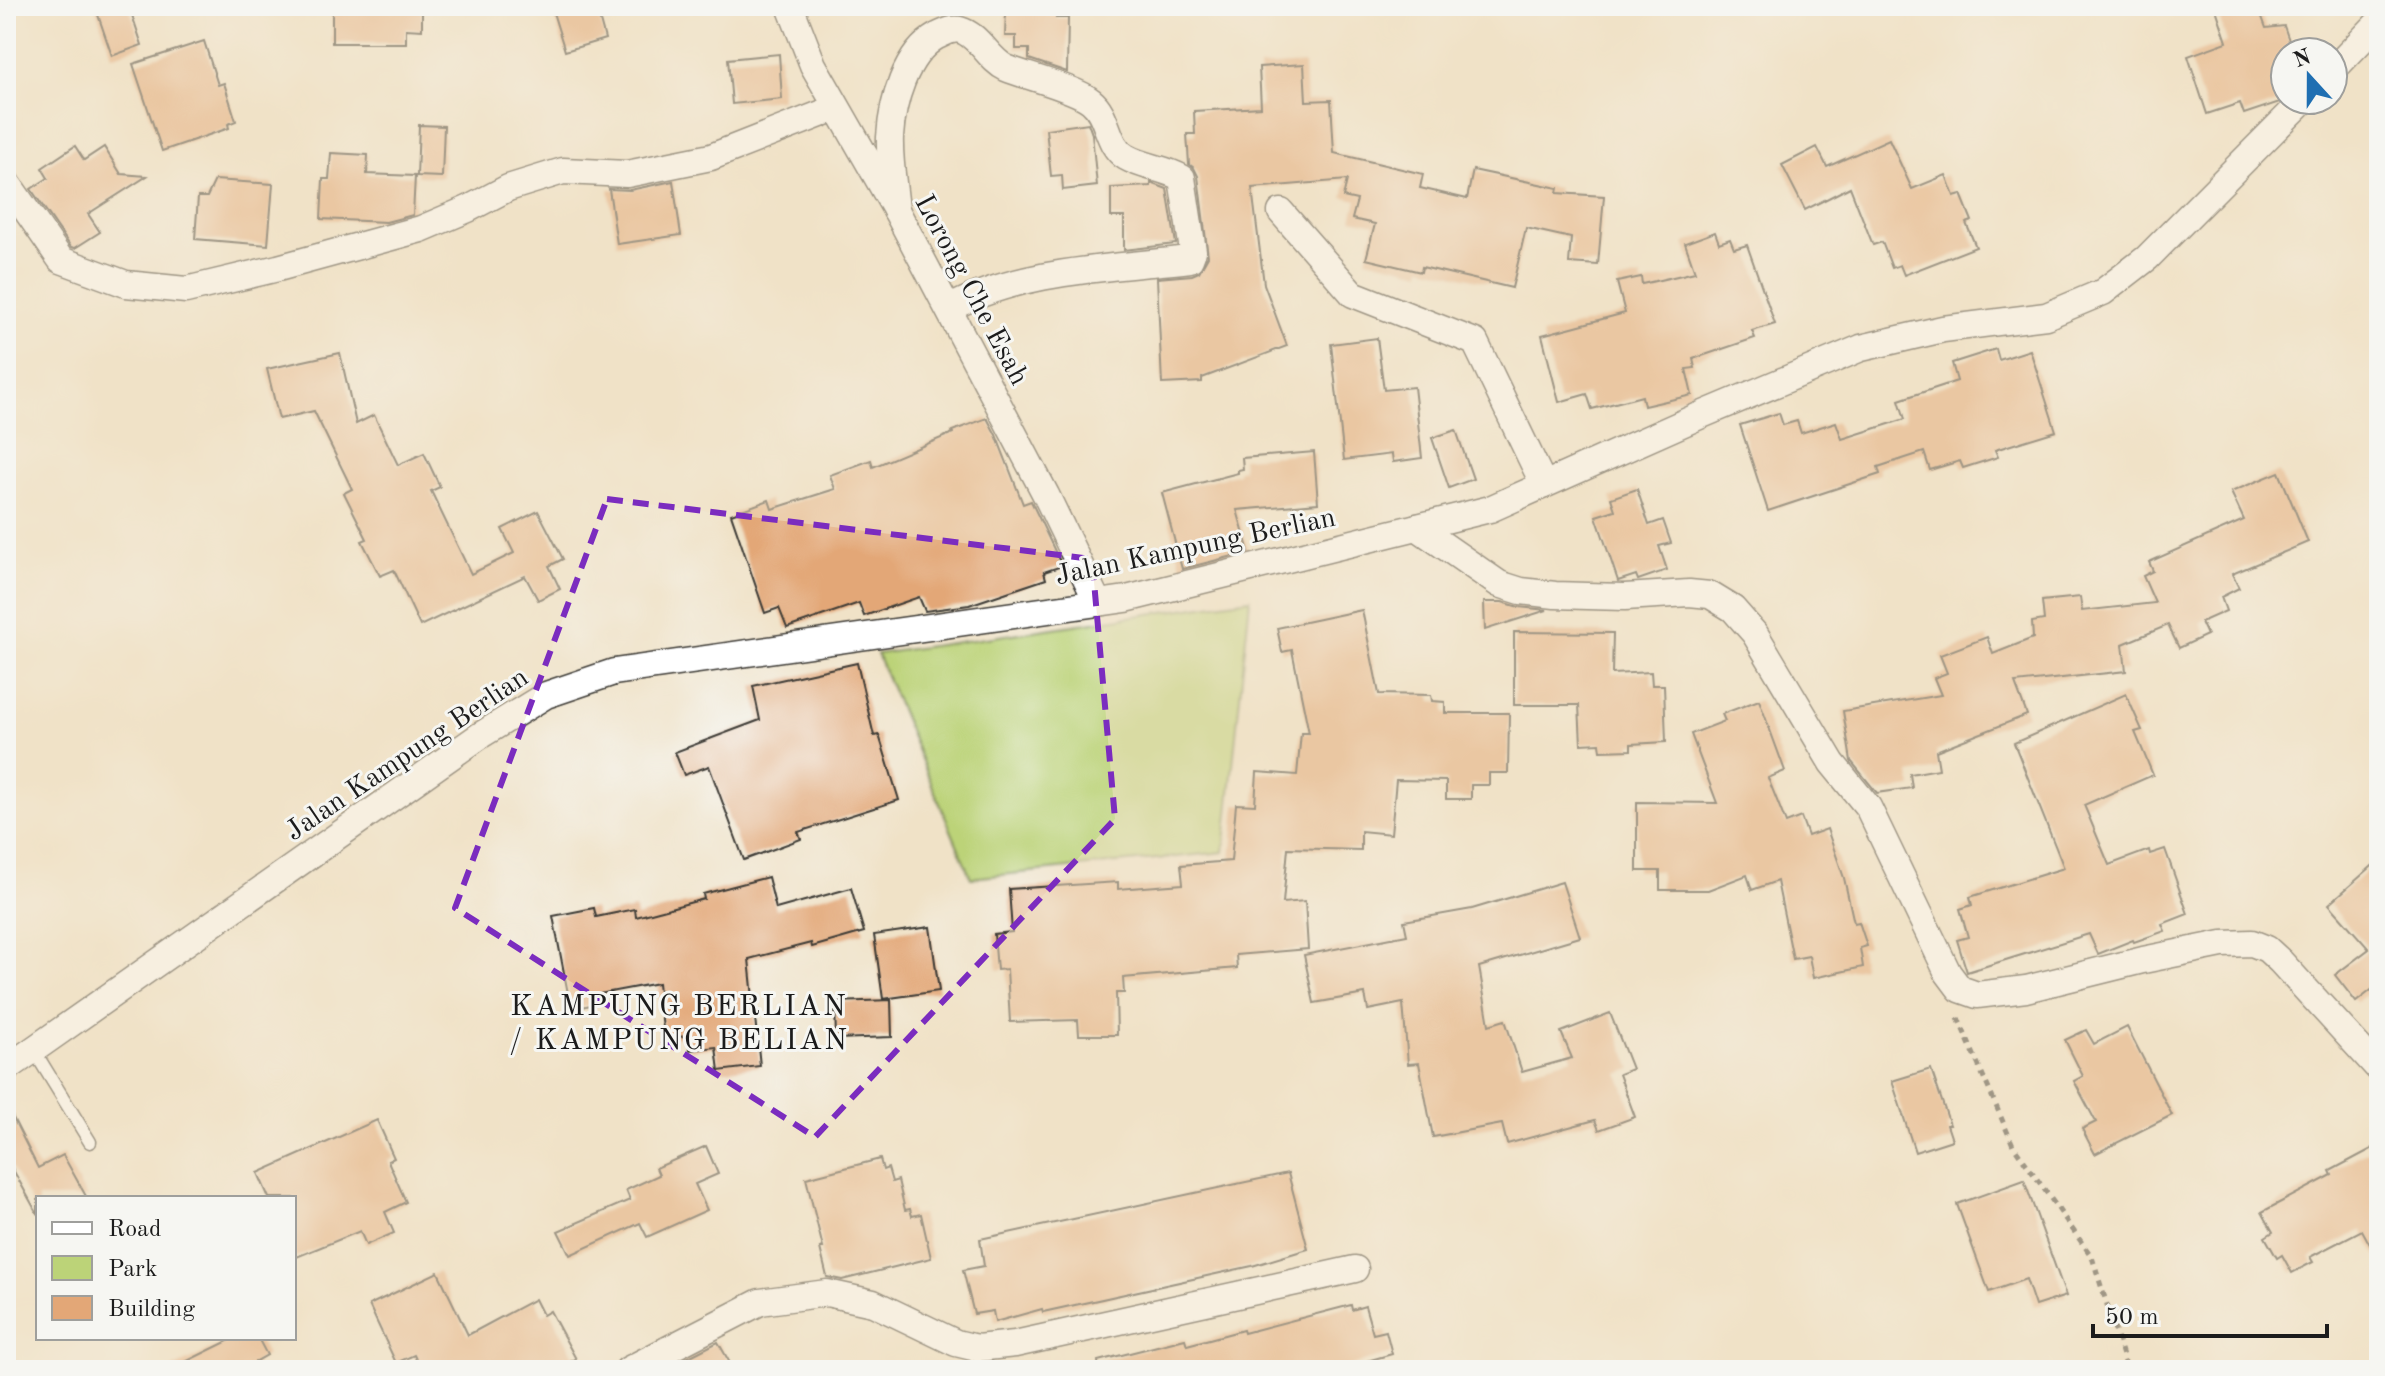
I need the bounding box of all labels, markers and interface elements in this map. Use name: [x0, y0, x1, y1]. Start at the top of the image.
north arrow: [2269, 36, 2349, 116]
text: N: [2291, 46, 2315, 72]
street label: Lorong Che Esah: [908, 191, 1032, 390]
street label: Jalan Kampung Berlian: [1053, 505, 1338, 591]
street label: Jalan Kampung Berlian: [281, 664, 534, 847]
district label: KAMPUNG BERLIAN / KAMPUNG BELIAN: [509, 992, 849, 1056]
legend: [36, 1196, 296, 1340]
text: Road: [108, 1218, 161, 1242]
text: Park: [108, 1258, 157, 1282]
scale bar: [2093, 1288, 2327, 1338]
text: Building: [108, 1298, 195, 1322]
text: 50 m: [2105, 1306, 2159, 1330]

